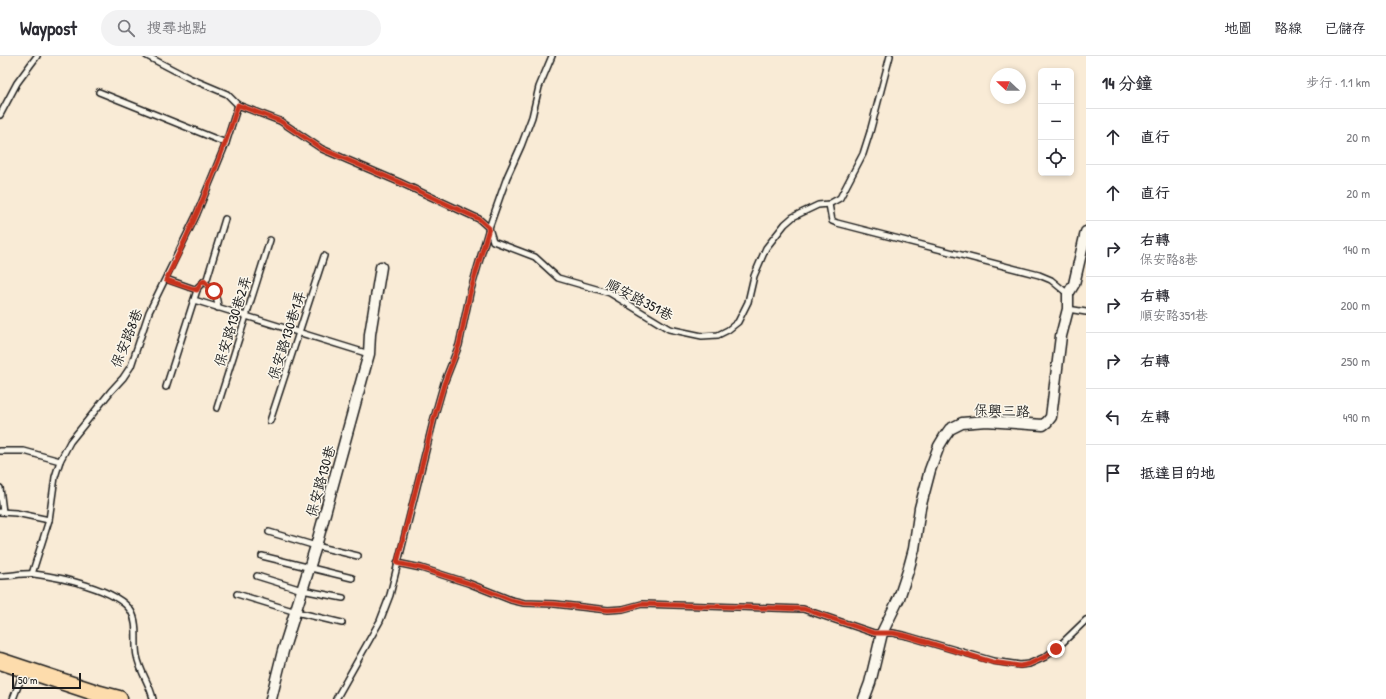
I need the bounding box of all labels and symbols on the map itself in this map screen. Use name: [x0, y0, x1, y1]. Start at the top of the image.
north arrow: [990, 68, 1026, 104]
street label: 保安路130巷2弄: [209, 273, 255, 369]
street label: 順安路351巷: [603, 273, 678, 325]
route start: [205, 282, 223, 300]
street label: 保安路130巷1弄: [263, 288, 309, 382]
street label: 保安路8巷: [106, 305, 147, 370]
street label: 保興三路: [974, 400, 1030, 420]
street label: 保安路130巷: [301, 442, 340, 519]
route end: [1047, 640, 1065, 658]
scale bar: [12, 671, 81, 690]

